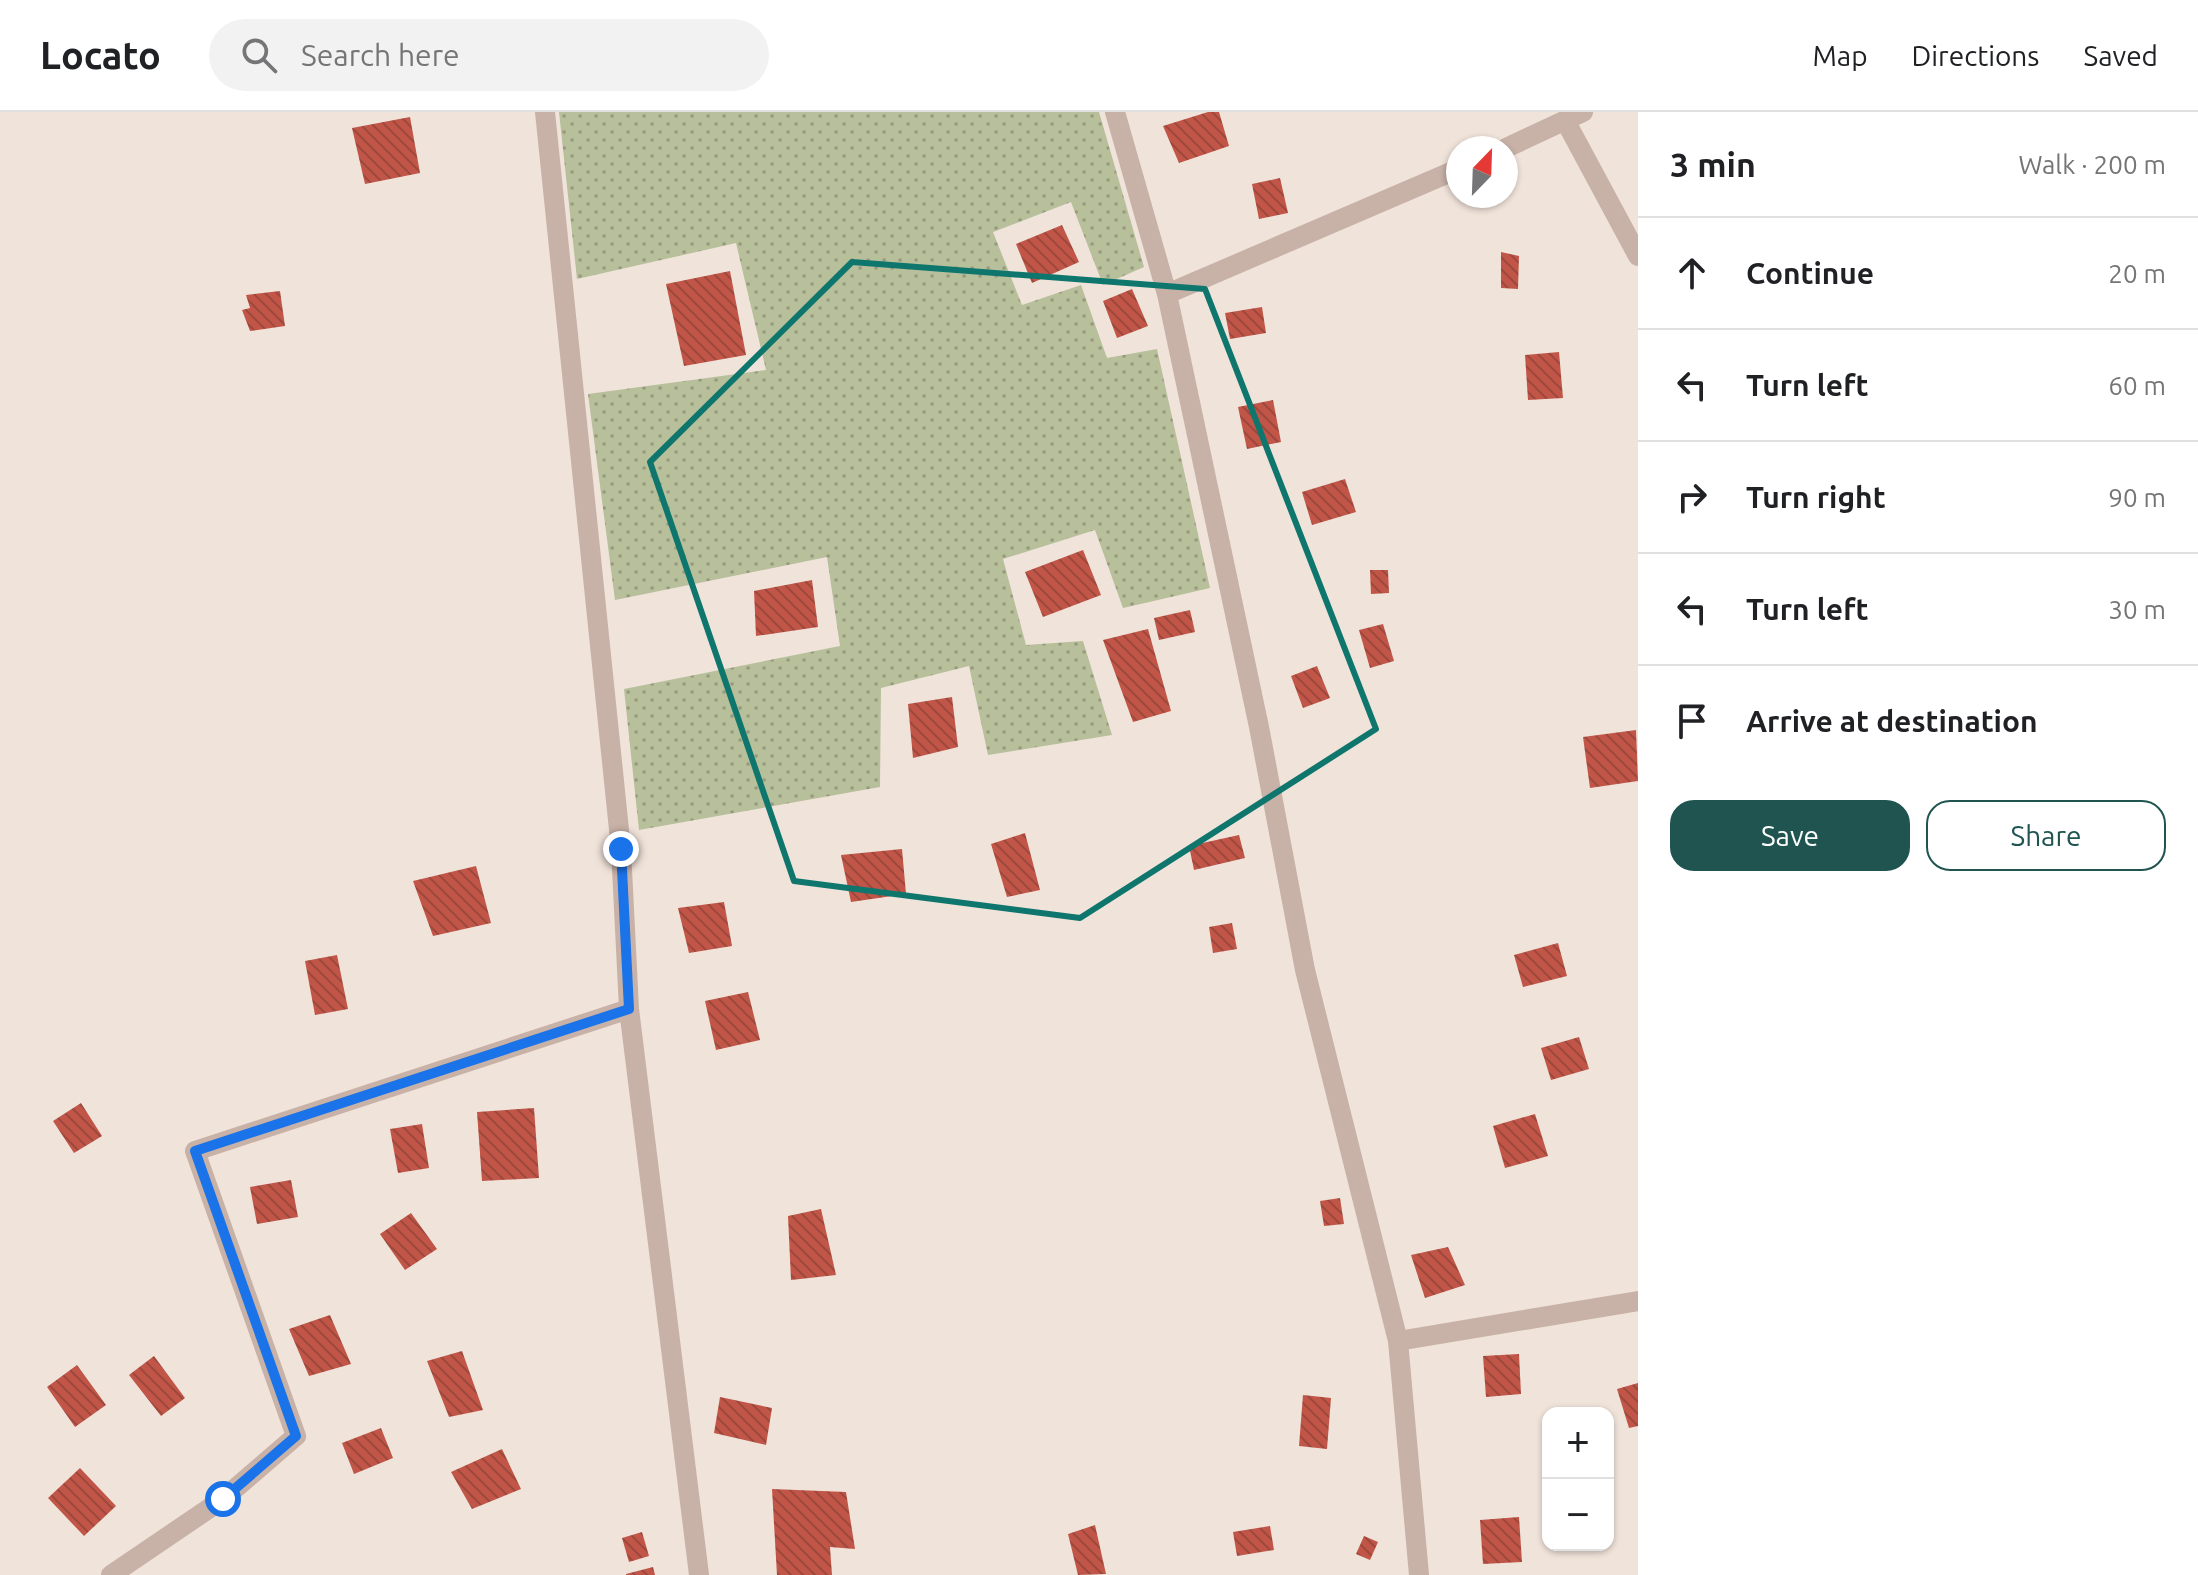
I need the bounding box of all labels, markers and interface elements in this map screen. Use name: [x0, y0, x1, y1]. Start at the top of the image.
search box: [209, 19, 769, 91]
icon: search: [237, 33, 281, 77]
text: Locato: [40, 34, 161, 76]
text: Search here: [301, 38, 460, 72]
text: Map: [1812, 40, 1868, 71]
text: Directions: [1912, 40, 2039, 71]
text: Saved: [2083, 40, 2158, 71]
north arrow: [1446, 136, 1518, 208]
text: 3 min: [1670, 145, 1756, 183]
text: Walk · 200 m: [2018, 150, 2166, 179]
icon: ahead: [1670, 251, 1714, 295]
text: Continue: [1746, 256, 1874, 290]
text: 20 m: [2108, 259, 2166, 288]
icon: left: [1670, 363, 1714, 407]
text: Turn left: [1746, 368, 1868, 402]
text: 60 m: [2108, 371, 2166, 400]
icon: right: [1670, 475, 1714, 519]
text: Turn right: [1746, 480, 1886, 514]
text: 90 m: [2108, 483, 2166, 512]
icon: left: [1670, 587, 1714, 631]
text: Turn left: [1746, 592, 1868, 626]
text: 30 m: [2108, 595, 2166, 624]
icon: arrive: [1670, 699, 1714, 743]
text: Arrive at destination: [1746, 704, 2038, 738]
button: Save: [1670, 800, 1910, 871]
button: Share: [1926, 800, 2166, 871]
route end: [603, 831, 639, 867]
map controls: [1542, 1407, 1614, 1551]
button: +: [1542, 1407, 1614, 1479]
button: −: [1542, 1479, 1614, 1551]
route start: [205, 1481, 241, 1517]

